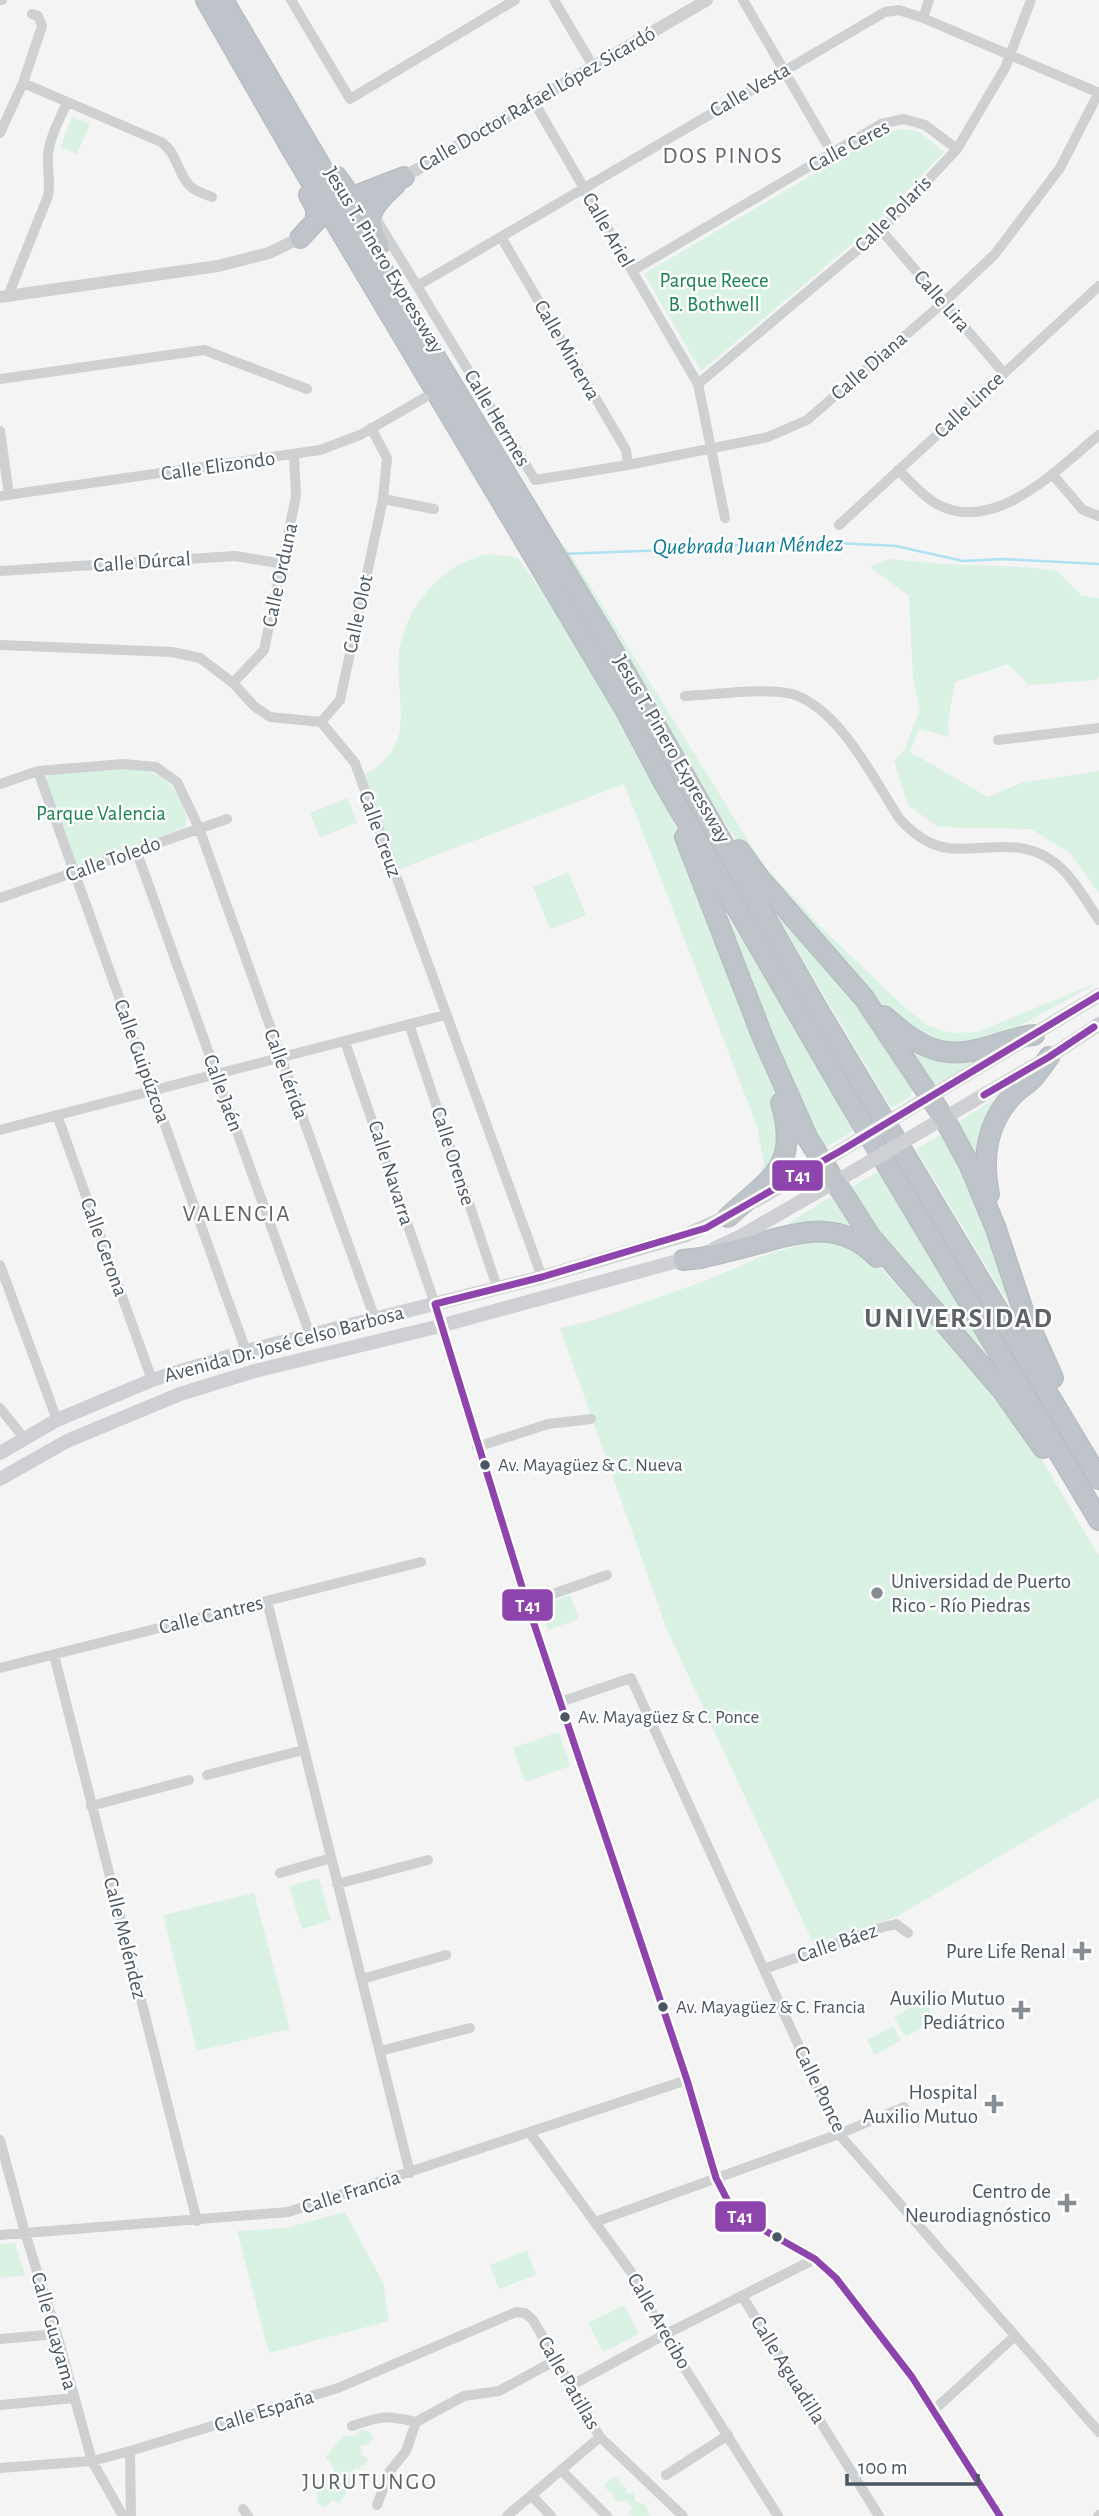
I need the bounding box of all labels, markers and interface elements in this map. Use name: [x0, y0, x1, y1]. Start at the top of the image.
street label: Calle Doctor Rafael López Sicardó: [415, 23, 659, 175]
street label: Calle Vesta: [706, 59, 794, 121]
street label: Calle Ceres: [805, 116, 893, 176]
district label: DOS PINOS: [662, 145, 784, 168]
street label: Jesus T. Pinero Expressway: [320, 163, 448, 357]
street label: Calle Polaris: [851, 172, 935, 256]
street label: Calle Ariel: [578, 189, 638, 271]
street label: Calle Lira: [910, 266, 974, 336]
park label: Parque Reece B. Bothwell: [659, 270, 769, 315]
street label: Calle Minerva: [530, 296, 604, 404]
street label: Calle Diana: [827, 327, 911, 404]
street label: Calle Hermes: [460, 366, 534, 470]
street label: Calle Lince: [930, 368, 1008, 442]
street label: Calle Elizondo: [160, 448, 276, 484]
street label: Calle Orduna: [259, 521, 301, 629]
water label: Quebrada Juan Méndez: [652, 533, 844, 559]
street label: Calle Dúrcal: [93, 548, 191, 576]
street label: Calle Olot: [339, 573, 377, 655]
street label: Jesus T. Pinero Expressway: [610, 651, 734, 847]
street label: Calle Creuz: [355, 788, 405, 880]
park label: Parque Valencia: [36, 803, 166, 824]
street label: Calle Toledo: [63, 832, 163, 886]
street label: Calle Guipúzcoa: [110, 996, 174, 1126]
street label: Calle Lérida: [260, 1026, 312, 1122]
street label: Calle Jaén: [199, 1052, 247, 1134]
street label: Calle Orense: [427, 1104, 479, 1208]
street label: Calle Navarra: [364, 1118, 418, 1228]
line badge: T41: [771, 1159, 824, 1192]
text: T41: [785, 1167, 811, 1186]
street label: Calle Gerona: [76, 1195, 132, 1299]
district label: VALENCIA: [182, 1203, 292, 1226]
street label: Avenida Dr. José Celso Barbosa: [162, 1302, 406, 1386]
district label: UNIVERSIDAD: [864, 1305, 1054, 1333]
place label: Av. Mayagüez & C. Nueva: [498, 1456, 683, 1475]
marker: Av. Mayagüez & C. Nueva: [478, 1458, 492, 1472]
place label: Universidad de Puerto Rico - Río Piedras: [891, 1571, 1071, 1616]
marker: Universidad de Puerto Rico - Río Piedras: [869, 1585, 885, 1601]
line badge: T41: [501, 1588, 554, 1622]
street label: Calle Cantres: [157, 1592, 265, 1638]
text: T41: [515, 1597, 541, 1616]
place label: Av. Mayagüez & C. Ponce: [578, 1708, 759, 1727]
marker: Av. Mayagüez & C. Ponce: [558, 1710, 572, 1724]
street label: Calle Meléndez: [100, 1875, 150, 2001]
street label: Calle Báez: [794, 1919, 880, 1967]
place label: Pure Life Renal: [946, 1941, 1066, 1962]
marker: Pure Life Renal: [1072, 1941, 1092, 1961]
place label: Auxilio Mutuo Pediátrico: [890, 1988, 1005, 2033]
place label: Av. Mayagüez & C. Francia: [676, 1998, 866, 2017]
marker: Av. Mayagüez & C. Francia: [656, 2000, 670, 2014]
marker: Auxilio Mutuo Pediátrico: [1011, 2000, 1031, 2020]
street label: Calle Ponce: [790, 2043, 850, 2135]
place label: Hospital Auxilio Mutuo: [863, 2082, 978, 2127]
marker: Hospital Auxilio Mutuo: [984, 2094, 1004, 2114]
street label: Calle Francia: [299, 2166, 403, 2218]
place label: Centro de Neurodiagnóstico: [905, 2181, 1051, 2226]
marker: Centro de Neurodiagnóstico: [1057, 2193, 1077, 2213]
line badge: T41: [714, 2200, 767, 2233]
text: T41: [727, 2208, 753, 2227]
unlabelled marker: [770, 2230, 784, 2244]
street label: Calle Guayama: [27, 2270, 81, 2392]
street label: Calle Arecibo: [623, 2270, 695, 2372]
street label: Calle Aguadilla: [747, 2312, 830, 2428]
street label: Calle Patillas: [534, 2333, 604, 2433]
street label: Calle España: [212, 2386, 316, 2436]
scale bar: [847, 2442, 978, 2486]
text: 100 m: [858, 2457, 908, 2478]
district label: JURUTUNGO: [302, 2471, 438, 2494]

